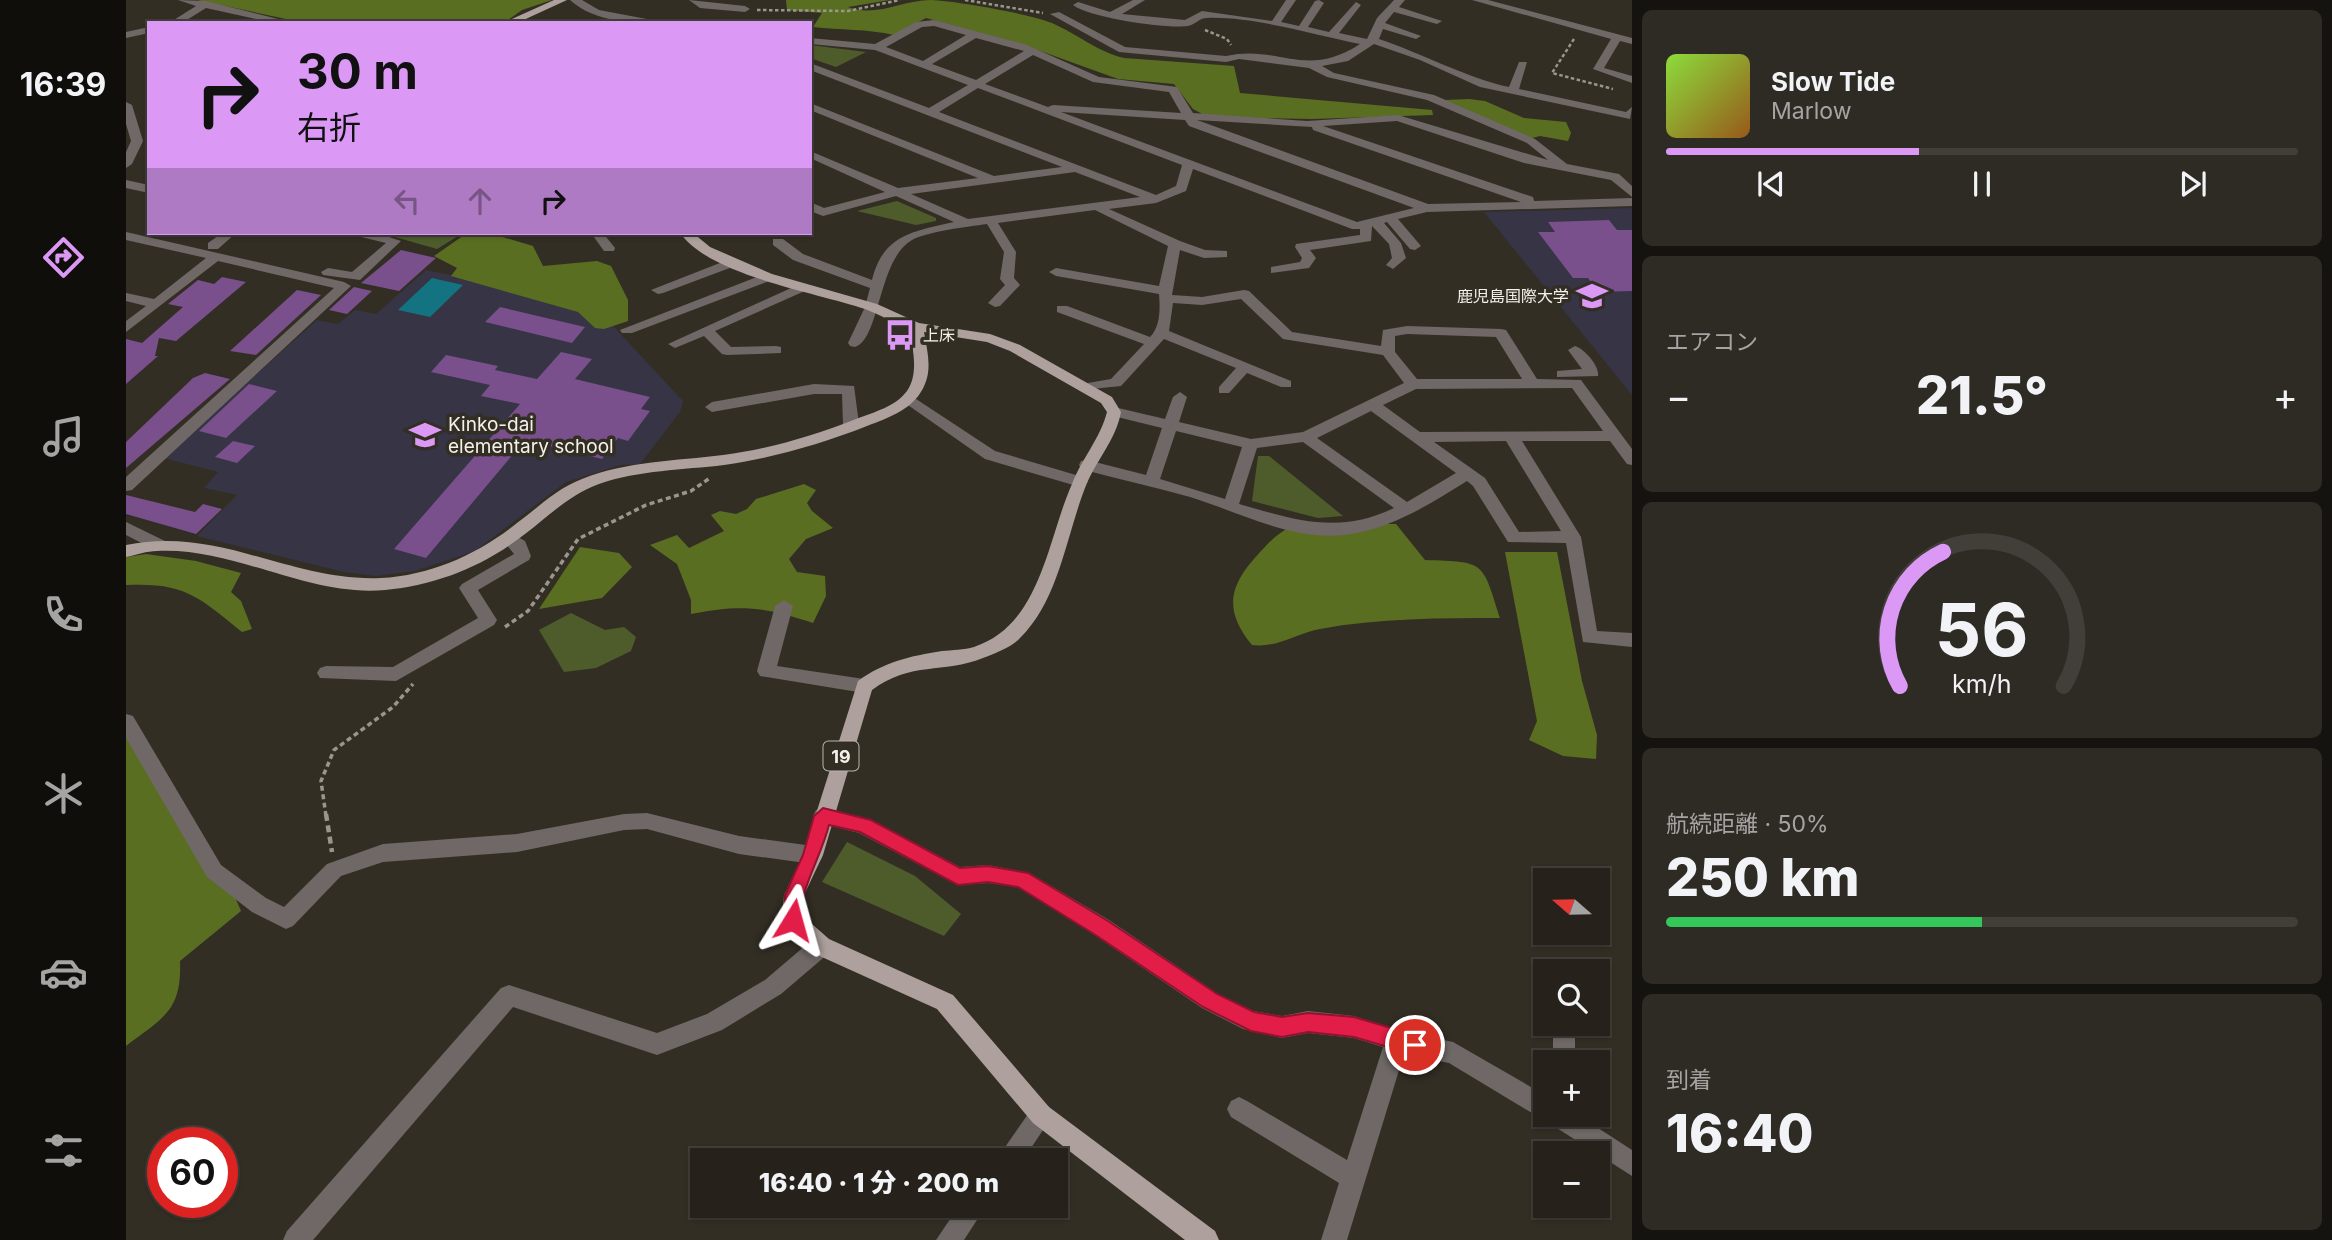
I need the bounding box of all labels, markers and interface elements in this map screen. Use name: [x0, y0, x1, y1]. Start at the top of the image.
text: 30 m: [297, 42, 418, 101]
icon: right: [182, 49, 273, 140]
text: 16:39: [20, 65, 106, 104]
text: Slow Tide: [1771, 66, 1895, 97]
text: Marlow: [1771, 97, 1851, 125]
text: 右折: [297, 108, 361, 147]
icon: previous: [1752, 165, 1790, 203]
icon: pause: [1963, 165, 2001, 203]
icon: next: [2174, 165, 2212, 203]
icon: left: [388, 182, 426, 220]
icon: ahead: [461, 182, 499, 220]
icon: right: [534, 182, 572, 220]
icon: directions: [39, 233, 88, 282]
school or university icon: 鹿児島国際大学: [1575, 279, 1609, 313]
place label: 鹿児島国際大学: [1457, 286, 1569, 306]
bus stop icon: 上床: [883, 318, 917, 352]
place label: 上床: [923, 325, 955, 345]
text: エアコン: [1666, 328, 1758, 356]
text: 21.5°: [1916, 364, 2048, 427]
text: −: [1666, 373, 1691, 419]
text: +: [2273, 373, 2298, 419]
icon: music: [39, 412, 88, 461]
place label: Kinko-dai elementary school: [448, 413, 614, 458]
school or university icon: Kinko-dai elementary school: [408, 418, 442, 452]
text: 56: [1935, 585, 2029, 674]
icon: phone: [39, 590, 88, 639]
text: km/h: [1952, 669, 2012, 699]
road number: 19: [824, 742, 858, 770]
icon: climate: [39, 769, 88, 818]
text: 航続距離 · 50%: [1666, 810, 1829, 838]
text: 250 km: [1666, 846, 1859, 909]
north arrow: [1533, 868, 1610, 945]
map controls: [1533, 868, 1610, 1218]
position arrow: [756, 883, 830, 957]
icon: car: [39, 948, 88, 997]
button: search: [1533, 959, 1610, 1036]
pin: [1385, 1015, 1445, 1075]
icon: arrive: [1396, 1026, 1434, 1064]
button: +: [1533, 1050, 1610, 1127]
text: 到着: [1666, 1066, 1712, 1094]
text: 16:40: [1666, 1102, 1813, 1165]
icon: filters: [39, 1126, 88, 1175]
speed limit sign: 60: [147, 1127, 238, 1218]
button: −: [1533, 1141, 1610, 1218]
text: 16:40 · 1 分 · 200 m: [759, 1167, 999, 1198]

